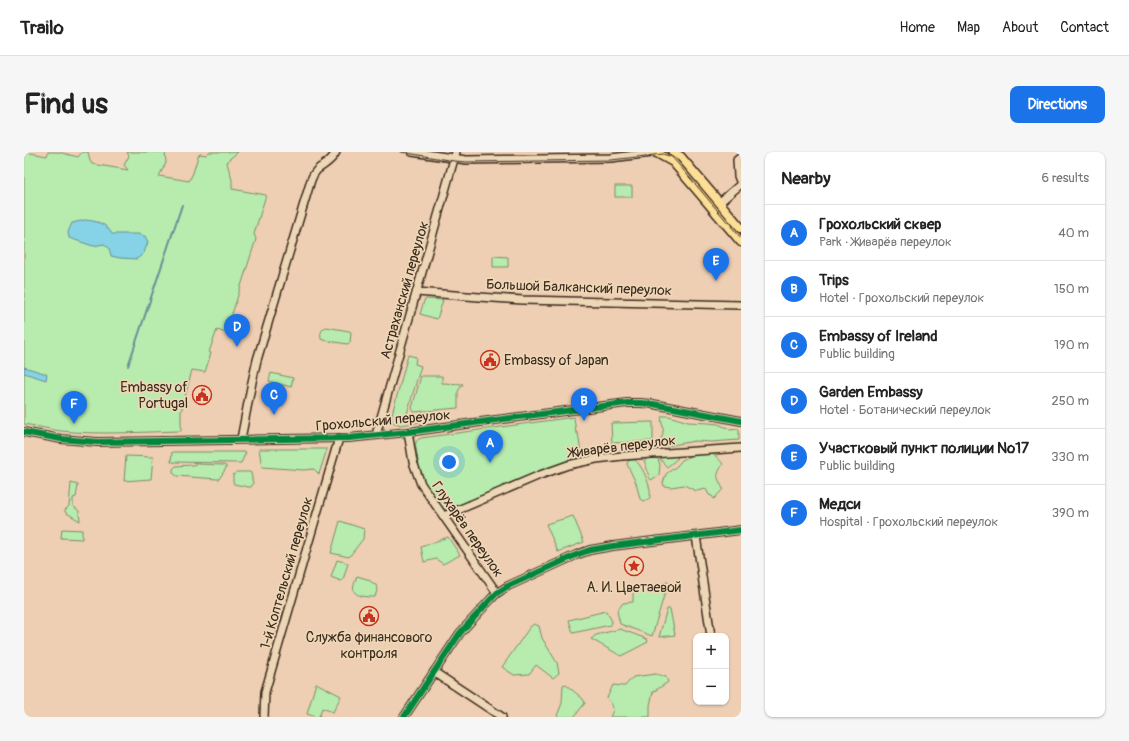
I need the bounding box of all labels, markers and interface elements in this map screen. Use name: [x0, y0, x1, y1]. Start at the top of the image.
text: Trailo: [20, 16, 64, 40]
text: Home: [900, 19, 935, 36]
text: Map: [957, 19, 980, 36]
text: About: [1002, 19, 1038, 36]
text: Contact: [1060, 19, 1109, 36]
button: Directions: [1010, 86, 1105, 123]
text: Find us: [24, 87, 108, 122]
text: Nearby: [781, 168, 830, 189]
text: 6 results: [1042, 170, 1089, 186]
text: Грохольский сквер: [819, 215, 941, 234]
street label: Астраханский переулок: [377, 219, 432, 361]
text: A: [790, 225, 798, 241]
text: 40 m: [1058, 225, 1089, 241]
text: Park · Живарёв переулок: [819, 234, 952, 250]
pin: E: [703, 248, 729, 281]
text: Trips: [819, 271, 849, 290]
street label: Большой Балканский переулок: [486, 276, 672, 299]
text: B: [790, 281, 798, 297]
text: 150 m: [1054, 281, 1089, 297]
text: Hotel · Грохольский переулок: [819, 290, 984, 306]
pin: D: [224, 314, 250, 347]
text: Embassy of Ireland: [819, 327, 938, 346]
text: C: [790, 337, 798, 353]
text: 190 m: [1054, 337, 1089, 353]
text: Public building: [819, 346, 895, 362]
public building icon: Embassy of Japan: [479, 349, 501, 371]
place label: Embassy of Japan: [504, 352, 609, 369]
place label: Embassy of Portugal: [120, 379, 188, 412]
pin: C: [261, 382, 287, 415]
text: Garden Embassy: [819, 383, 923, 402]
public building icon: Embassy of Portugal: [191, 384, 213, 406]
pin: B: [571, 388, 597, 421]
pin: F: [61, 391, 87, 424]
text: D: [790, 393, 798, 409]
text: 250 m: [1051, 393, 1089, 409]
text: Hotel · Ботанический переулок: [819, 402, 991, 418]
street label: Грохольский переулок: [315, 406, 451, 435]
pin: A: [477, 430, 503, 463]
street label: Живарёв переулок: [566, 431, 677, 462]
text: Участковый пункт полиции №17: [819, 439, 1029, 458]
text: E: [791, 449, 797, 465]
text: 330 m: [1051, 449, 1089, 465]
your location: [439, 452, 459, 472]
text: Public building: [819, 458, 895, 474]
street label: Глухарёв переулок: [428, 478, 507, 581]
street label: 1-й Коптельский переулок: [257, 495, 316, 651]
text: Медси: [819, 495, 861, 514]
text: F: [790, 505, 798, 521]
text: 390 m: [1052, 505, 1089, 521]
text: Hospital · Грохольский переулок: [819, 514, 998, 530]
place icon: А. И. Цветаевой: [623, 555, 645, 577]
place label: А. И. Цветаевой: [587, 579, 681, 596]
public building icon: Служба финансового контроля: [358, 605, 380, 627]
place label: Служба финансового контроля: [306, 629, 433, 662]
map controls: [693, 633, 729, 705]
button: +: [693, 633, 729, 669]
button: −: [693, 669, 729, 705]

